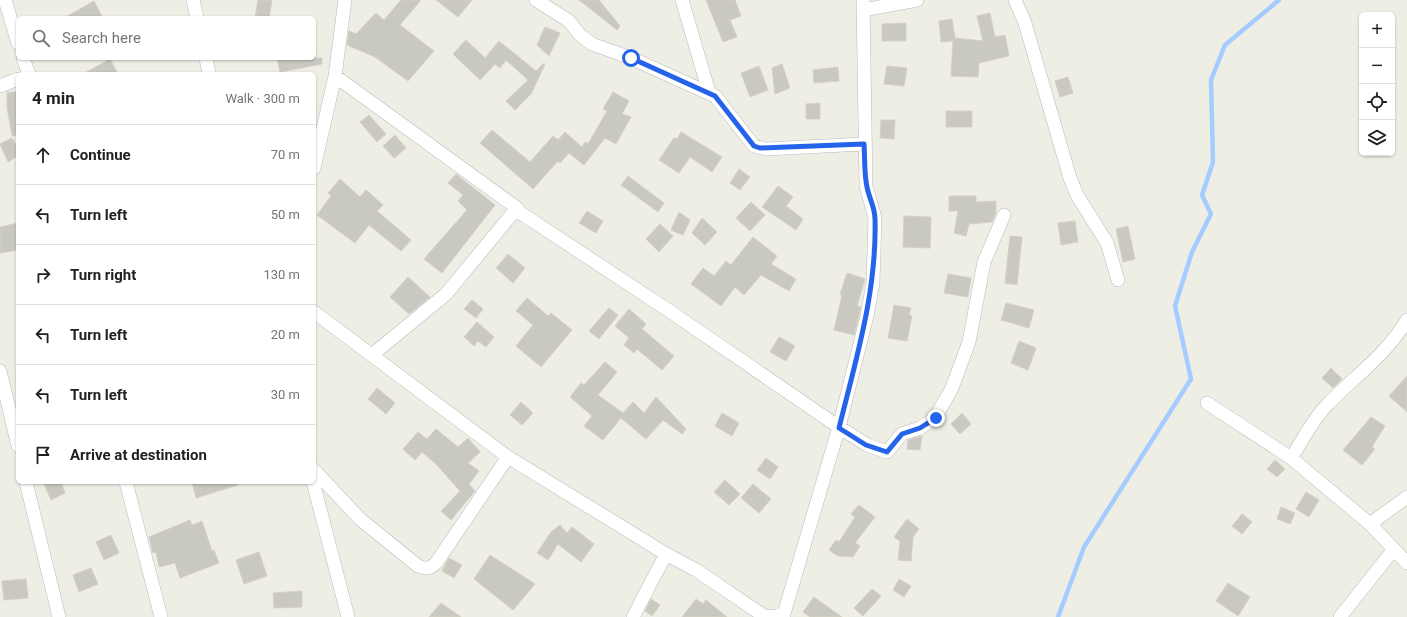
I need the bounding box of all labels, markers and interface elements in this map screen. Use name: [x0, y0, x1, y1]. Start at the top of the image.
map controls: [1359, 12, 1395, 156]
button: +: [1359, 12, 1395, 48]
search box: [16, 16, 316, 60]
icon: search: [30, 27, 52, 49]
text: Search here: [62, 29, 141, 47]
button: −: [1359, 48, 1395, 84]
route start: [622, 49, 640, 67]
button: locate: [1359, 84, 1395, 120]
text: 4 min: [32, 88, 75, 108]
text: Walk · 300 m: [225, 91, 300, 106]
button: layers: [1359, 120, 1395, 156]
icon: ahead: [32, 144, 54, 166]
text: Continue: [70, 146, 131, 164]
text: 70 m: [271, 147, 300, 162]
icon: left: [32, 204, 54, 226]
text: Turn left: [70, 206, 127, 224]
text: 50 m: [271, 207, 300, 222]
icon: right: [32, 264, 54, 286]
text: Turn right: [70, 266, 136, 284]
text: 130 m: [263, 267, 300, 282]
icon: left: [32, 324, 54, 346]
text: Turn left: [70, 326, 127, 344]
text: 20 m: [271, 327, 300, 342]
icon: left: [32, 384, 54, 406]
text: Turn left: [70, 386, 127, 404]
text: 30 m: [271, 387, 300, 402]
route end: [927, 409, 945, 427]
icon: arrive: [32, 444, 54, 466]
text: Arrive at destination: [70, 446, 207, 464]

